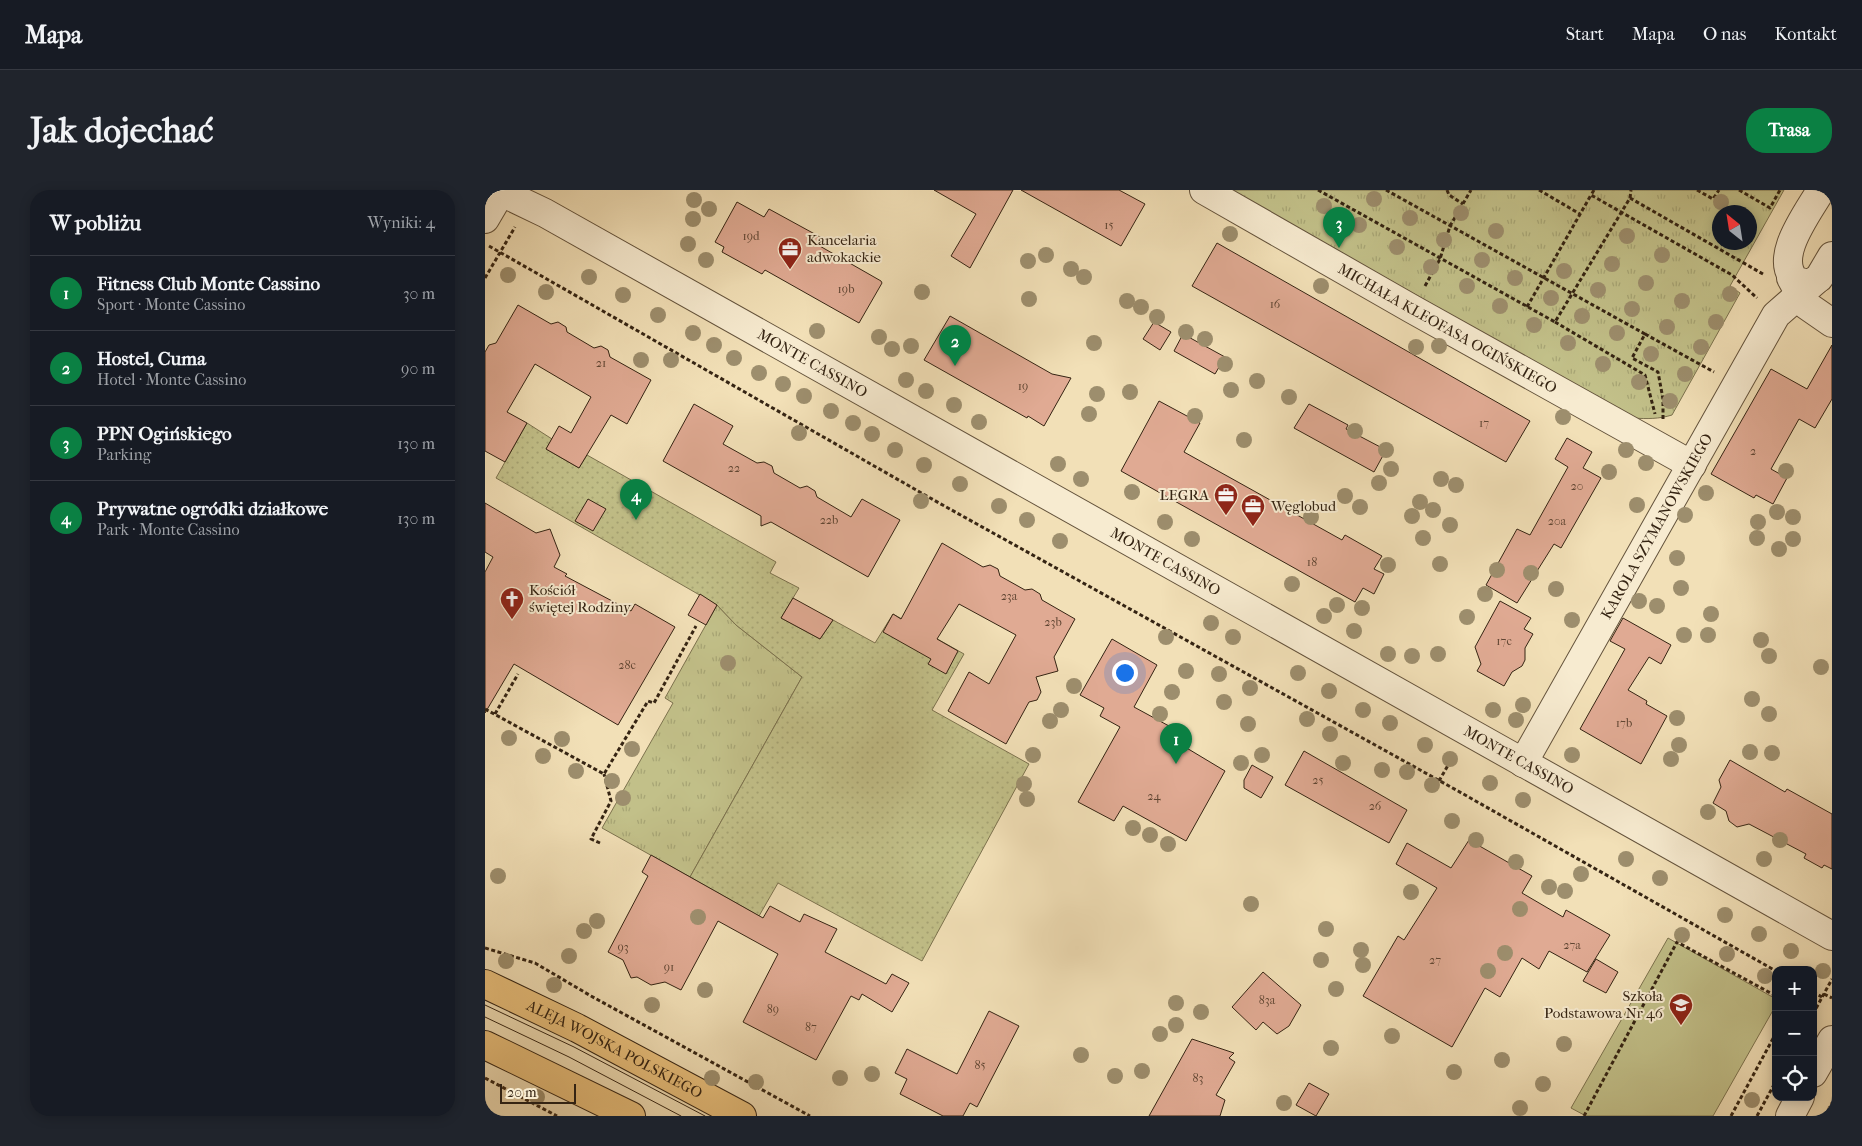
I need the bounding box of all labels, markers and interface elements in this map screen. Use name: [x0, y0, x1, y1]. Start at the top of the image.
text: Mapa: [25, 21, 82, 49]
text: Start: [1566, 24, 1604, 45]
text: Mapa: [1632, 24, 1675, 45]
text: O nas: [1703, 24, 1746, 45]
text: Kontakt: [1774, 24, 1837, 45]
button: Trasa: [1746, 108, 1832, 153]
text: Jak dojechać: [30, 110, 214, 151]
north arrow: [1712, 205, 1757, 250]
pin: 3: [1323, 207, 1355, 248]
text: W pobliżu: [50, 211, 141, 235]
text: Wyniki: 4: [367, 213, 435, 232]
house number: 15: [1104, 218, 1114, 232]
house number: 19d: [742, 229, 760, 243]
place label: Kancelaria adwokackie: [807, 231, 882, 266]
office icon: Kancelaria adwokackie: [777, 236, 803, 270]
street label: MICHAŁA KLEOFASA OGIŃSKIEGO: [1335, 260, 1560, 397]
text: Fitness Club Monte Cassino: [97, 273, 320, 295]
house number: 19b: [838, 282, 854, 296]
text: 1: [63, 284, 69, 303]
text: 30 m: [403, 284, 435, 303]
text: Sport · Monte Cassino: [97, 295, 245, 314]
house number: 16: [1270, 297, 1281, 311]
street label: MONTE CASSINO: [754, 325, 871, 401]
pin: 2: [939, 325, 971, 366]
text: Hostel, Cuma: [97, 348, 206, 370]
house number: 21: [596, 356, 606, 370]
text: 2: [62, 359, 70, 378]
text: 90 m: [401, 359, 435, 378]
text: Hotel · Monte Cassino: [97, 370, 246, 389]
house number: 19: [1018, 379, 1028, 393]
house number: 17: [1479, 416, 1489, 430]
text: PPN Ogińskiego: [97, 423, 232, 445]
street label: KAROLA SZYMANOWSKIEGO: [1597, 430, 1716, 622]
text: 3: [63, 434, 69, 453]
text: 130 m: [397, 434, 435, 453]
house number: 2: [1750, 444, 1756, 458]
text: Parking: [97, 445, 151, 464]
house number: 22: [728, 461, 740, 475]
pin: 4: [620, 479, 652, 520]
house number: 20: [1571, 479, 1583, 493]
office icon: LEGRA: [1213, 482, 1239, 516]
place label: LEGRA: [1160, 486, 1209, 504]
office icon: Węglobud: [1240, 493, 1266, 527]
place label: Węglobud: [1270, 497, 1337, 515]
text: Prywatne ogródki działkowe: [97, 498, 328, 520]
text: 4: [61, 509, 71, 528]
text: 130 m: [397, 509, 435, 528]
house number: 22b: [820, 513, 838, 527]
house number: 20a: [1548, 514, 1567, 528]
text: Park · Monte Cassino: [97, 520, 240, 539]
street label: MONTE CASSINO: [1107, 524, 1224, 600]
house number: 18: [1307, 555, 1317, 569]
place label: Kościół świętej Rodziny: [529, 581, 632, 616]
church icon: Kościół świętej Rodziny: [499, 586, 525, 620]
house number: 23a: [1001, 589, 1018, 603]
house number: 23b: [1044, 615, 1062, 629]
house number: 17c: [1496, 634, 1512, 648]
house number: 28c: [618, 658, 636, 672]
your location: [1112, 660, 1138, 686]
house number: 17b: [1616, 716, 1632, 730]
street label: MONTE CASSINO: [1460, 722, 1577, 798]
pin: 1: [1160, 723, 1192, 764]
house number: 25: [1312, 773, 1324, 787]
house number: 24: [1147, 789, 1162, 803]
house number: 26: [1369, 799, 1382, 813]
house number: 27a: [1563, 938, 1581, 952]
house number: 93: [617, 940, 629, 954]
house number: 27: [1429, 953, 1441, 967]
house number: 91: [664, 960, 674, 974]
map controls: [1772, 966, 1817, 1101]
button: +: [1772, 966, 1817, 1011]
place label: Szkoła Podstawowa Nr 46: [1544, 987, 1664, 1022]
school or university icon: Szkoła Podstawowa Nr 46: [1668, 992, 1694, 1026]
house number: 83a: [1259, 993, 1276, 1007]
street label: ALEJA WOJSKA POLSKIEGO: [523, 996, 706, 1102]
house number: 89: [767, 1002, 779, 1016]
button: −: [1772, 1011, 1817, 1056]
house number: 87: [805, 1020, 817, 1034]
button: locate: [1772, 1056, 1817, 1101]
house number: 85: [974, 1058, 986, 1072]
house number: 83: [1193, 1071, 1204, 1085]
scale bar: [500, 1081, 576, 1104]
text: 20 m: [507, 1084, 537, 1101]

